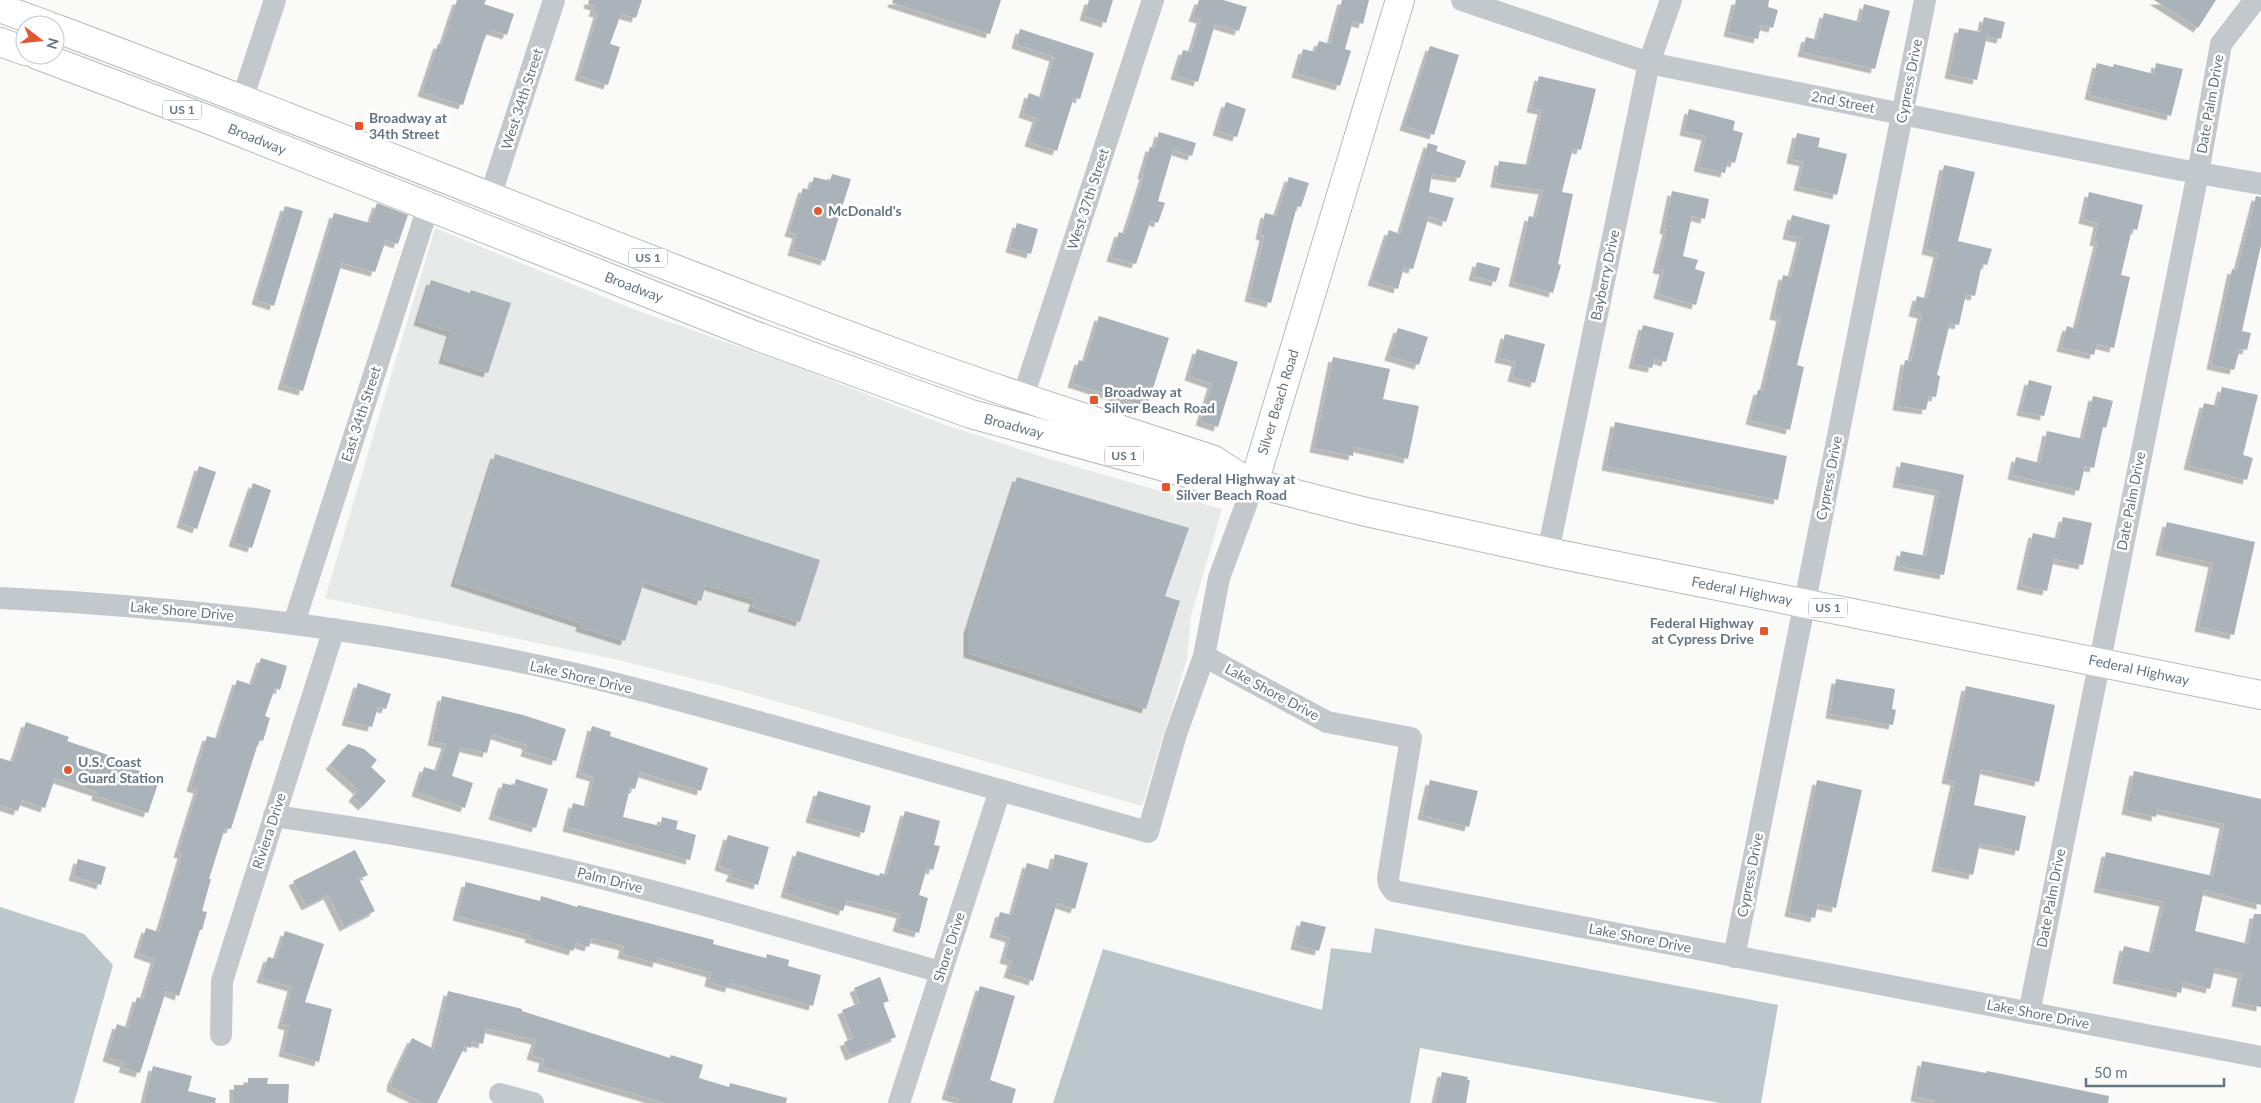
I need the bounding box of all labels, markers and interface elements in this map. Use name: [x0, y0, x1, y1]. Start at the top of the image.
north arrow: [15, 15, 65, 65]
text: N: [43, 36, 63, 51]
street label: Cypress Drive: [1892, 37, 1925, 124]
street label: West 34th Street: [497, 46, 546, 152]
street label: Date Palm Drive: [2192, 53, 2227, 155]
street label: 2nd Street: [1810, 87, 1876, 116]
road number: US 1: [163, 100, 201, 120]
place label: Broadway at 34th Street: [369, 109, 448, 142]
street label: Broadway: [226, 119, 290, 158]
marker: Broadway at 34th Street: [353, 120, 365, 132]
street label: West 37th Street: [1063, 146, 1112, 252]
place label: McDonald's: [828, 202, 902, 219]
marker: McDonald's: [812, 205, 824, 217]
street label: Bayberry Drive: [1587, 228, 1622, 322]
road number: US 1: [629, 248, 667, 268]
street label: Broadway: [602, 268, 667, 306]
street label: Silver Beach Road: [1253, 347, 1302, 457]
street label: East 34th Street: [337, 364, 384, 464]
place label: Broadway at Silver Beach Road: [1104, 383, 1215, 416]
marker: Broadway at Silver Beach Road: [1088, 394, 1100, 406]
street label: Broadway: [982, 409, 1047, 442]
street label: Cypress Drive: [1812, 434, 1845, 521]
road number: US 1: [1105, 446, 1143, 466]
street label: Date Palm Drive: [2113, 450, 2148, 552]
place label: Federal Highway at Silver Beach Road: [1176, 470, 1296, 503]
marker: Federal Highway at Silver Beach Road: [1160, 481, 1172, 493]
street label: Federal Highway: [1690, 572, 1795, 609]
street label: Lake Shore Drive: [129, 597, 235, 624]
road number: US 1: [1809, 598, 1847, 618]
place label: Federal Highway at Cypress Drive: [1650, 614, 1755, 647]
marker: Federal Highway at Cypress Drive: [1758, 625, 1770, 637]
street label: Federal Highway: [2087, 651, 2192, 689]
street label: Lake Shore Drive: [528, 657, 634, 697]
street label: Lake Shore Drive: [1222, 660, 1322, 724]
place label: U.S. Coast Guard Station: [78, 753, 164, 786]
marker: U.S. Coast Guard Station: [62, 764, 74, 776]
street label: Riviera Drive: [248, 791, 289, 871]
street label: Cypress Drive: [1733, 831, 1766, 918]
street label: Date Palm Drive: [2033, 847, 2068, 949]
street label: Palm Drive: [576, 863, 645, 896]
street label: Shore Drive: [929, 910, 968, 984]
street label: Lake Shore Drive: [1587, 919, 1693, 956]
street label: Lake Shore Drive: [1985, 995, 2091, 1032]
scale bar: [2086, 1056, 2224, 1088]
text: 50 m: [2094, 1063, 2128, 1081]

